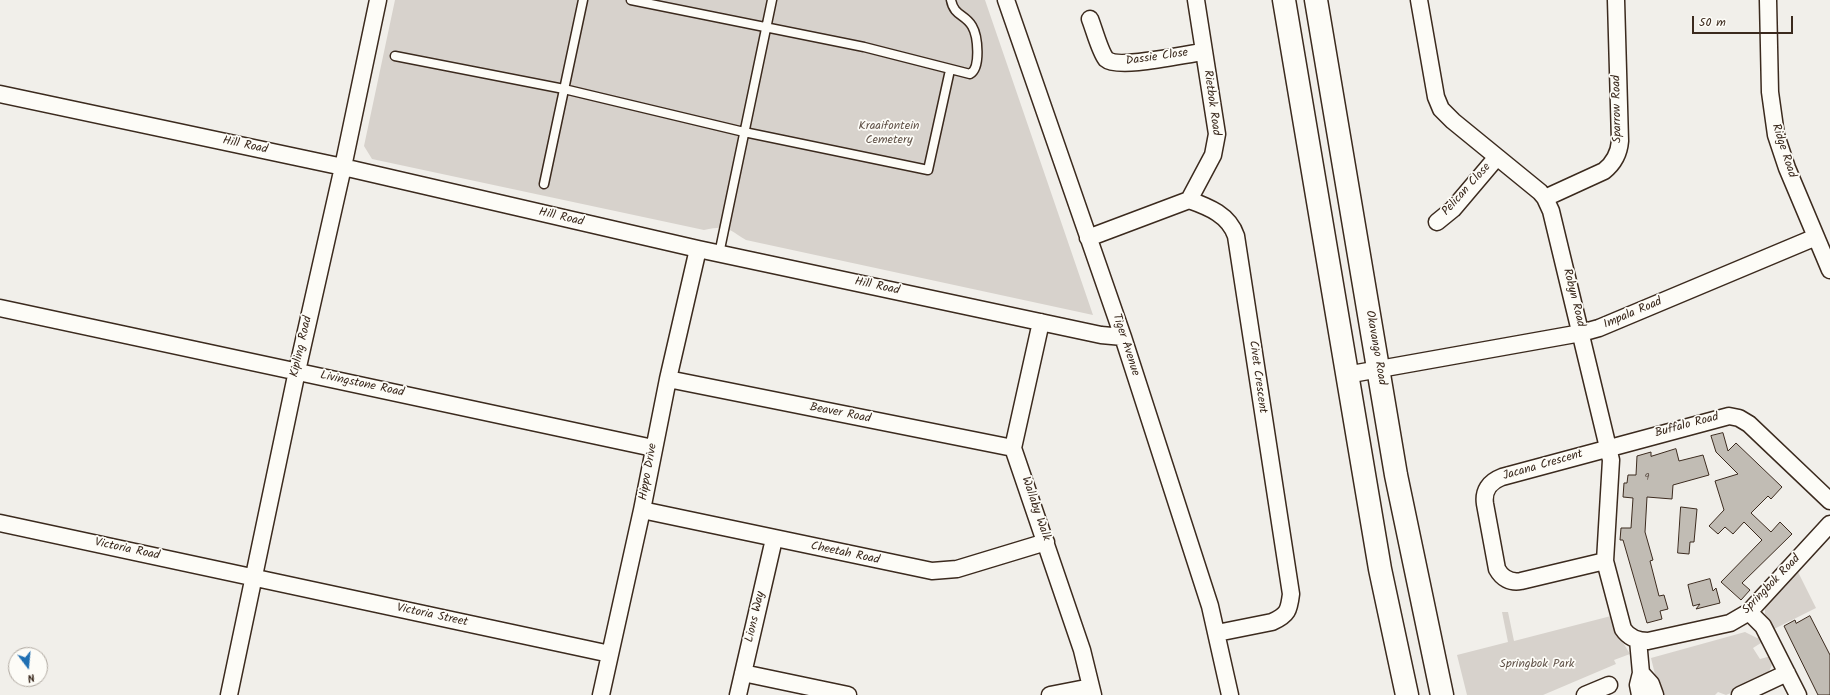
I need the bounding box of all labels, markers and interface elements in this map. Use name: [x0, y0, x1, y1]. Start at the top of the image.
scale bar: [1694, 8, 1795, 34]
text: 50 m: [1699, 13, 1726, 32]
street label: Dassie Close: [1125, 47, 1189, 69]
street label: Rietbok Road: [1199, 69, 1223, 137]
street label: Sparrow Road: [1610, 75, 1626, 143]
park label: Kraaifontein Cemetery: [859, 120, 919, 148]
street label: Ridge Road: [1768, 122, 1798, 180]
street label: Hill Road: [221, 134, 269, 158]
street label: Pelican Close: [1440, 161, 1494, 219]
street label: Hill Road: [537, 206, 585, 230]
street label: Robyn Road: [1559, 267, 1587, 329]
street label: Hill Road: [853, 275, 901, 299]
street label: Impala Road: [1602, 295, 1664, 333]
street label: Okavango Road: [1361, 309, 1389, 387]
street label: Tiger Avenue: [1108, 312, 1142, 378]
street label: Kipling Road: [288, 315, 316, 379]
street label: Civet Crescent: [1245, 340, 1269, 414]
street label: Livingstone Road: [319, 369, 405, 401]
street label: Beaver Road: [808, 401, 872, 427]
street label: Buffalo Road: [1654, 411, 1720, 441]
street label: Hippo Drive: [637, 442, 661, 502]
street label: Jacana Crescent: [1501, 448, 1585, 484]
house number: 9: [1645, 472, 1649, 484]
street label: Wallaby Walk: [1017, 475, 1053, 543]
street label: Victoria Road: [93, 536, 161, 564]
street label: Cheetah Road: [809, 540, 881, 568]
street label: Springbok Road: [1740, 552, 1804, 618]
street label: Lions Way: [743, 590, 769, 644]
street label: Victoria Street: [395, 601, 469, 631]
north arrow: [8, 647, 48, 687]
park label: Springbok Park: [1500, 658, 1574, 672]
text: N: [25, 668, 37, 687]

